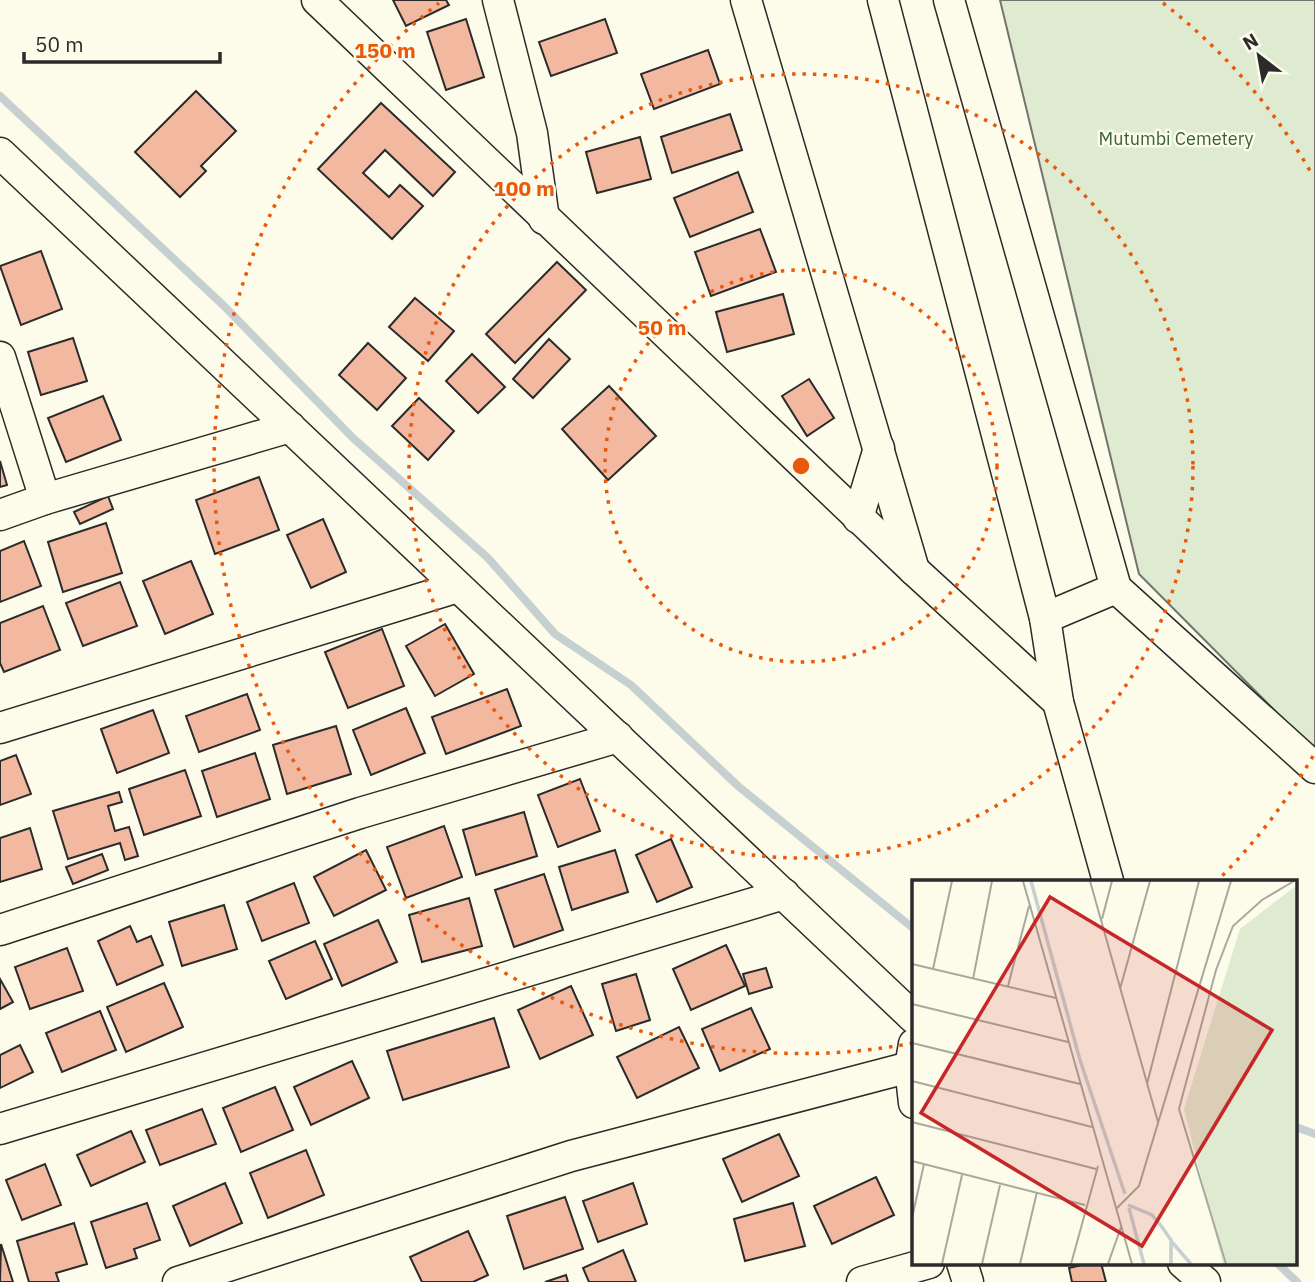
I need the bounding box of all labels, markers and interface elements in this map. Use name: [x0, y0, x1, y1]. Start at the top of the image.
scale bar: [24, 21, 220, 65]
north arrow: [1224, 21, 1294, 91]
text: N: [1238, 28, 1262, 55]
text: 50 m: [35, 30, 84, 58]
text: 150 m: [354, 36, 416, 64]
park label: Mutumbi Cemetery: [1099, 127, 1253, 150]
text: 100 m: [493, 174, 555, 202]
text: 50 m: [638, 313, 686, 341]
centre of rings: [789, 454, 813, 478]
inset map: [912, 880, 1298, 1264]

